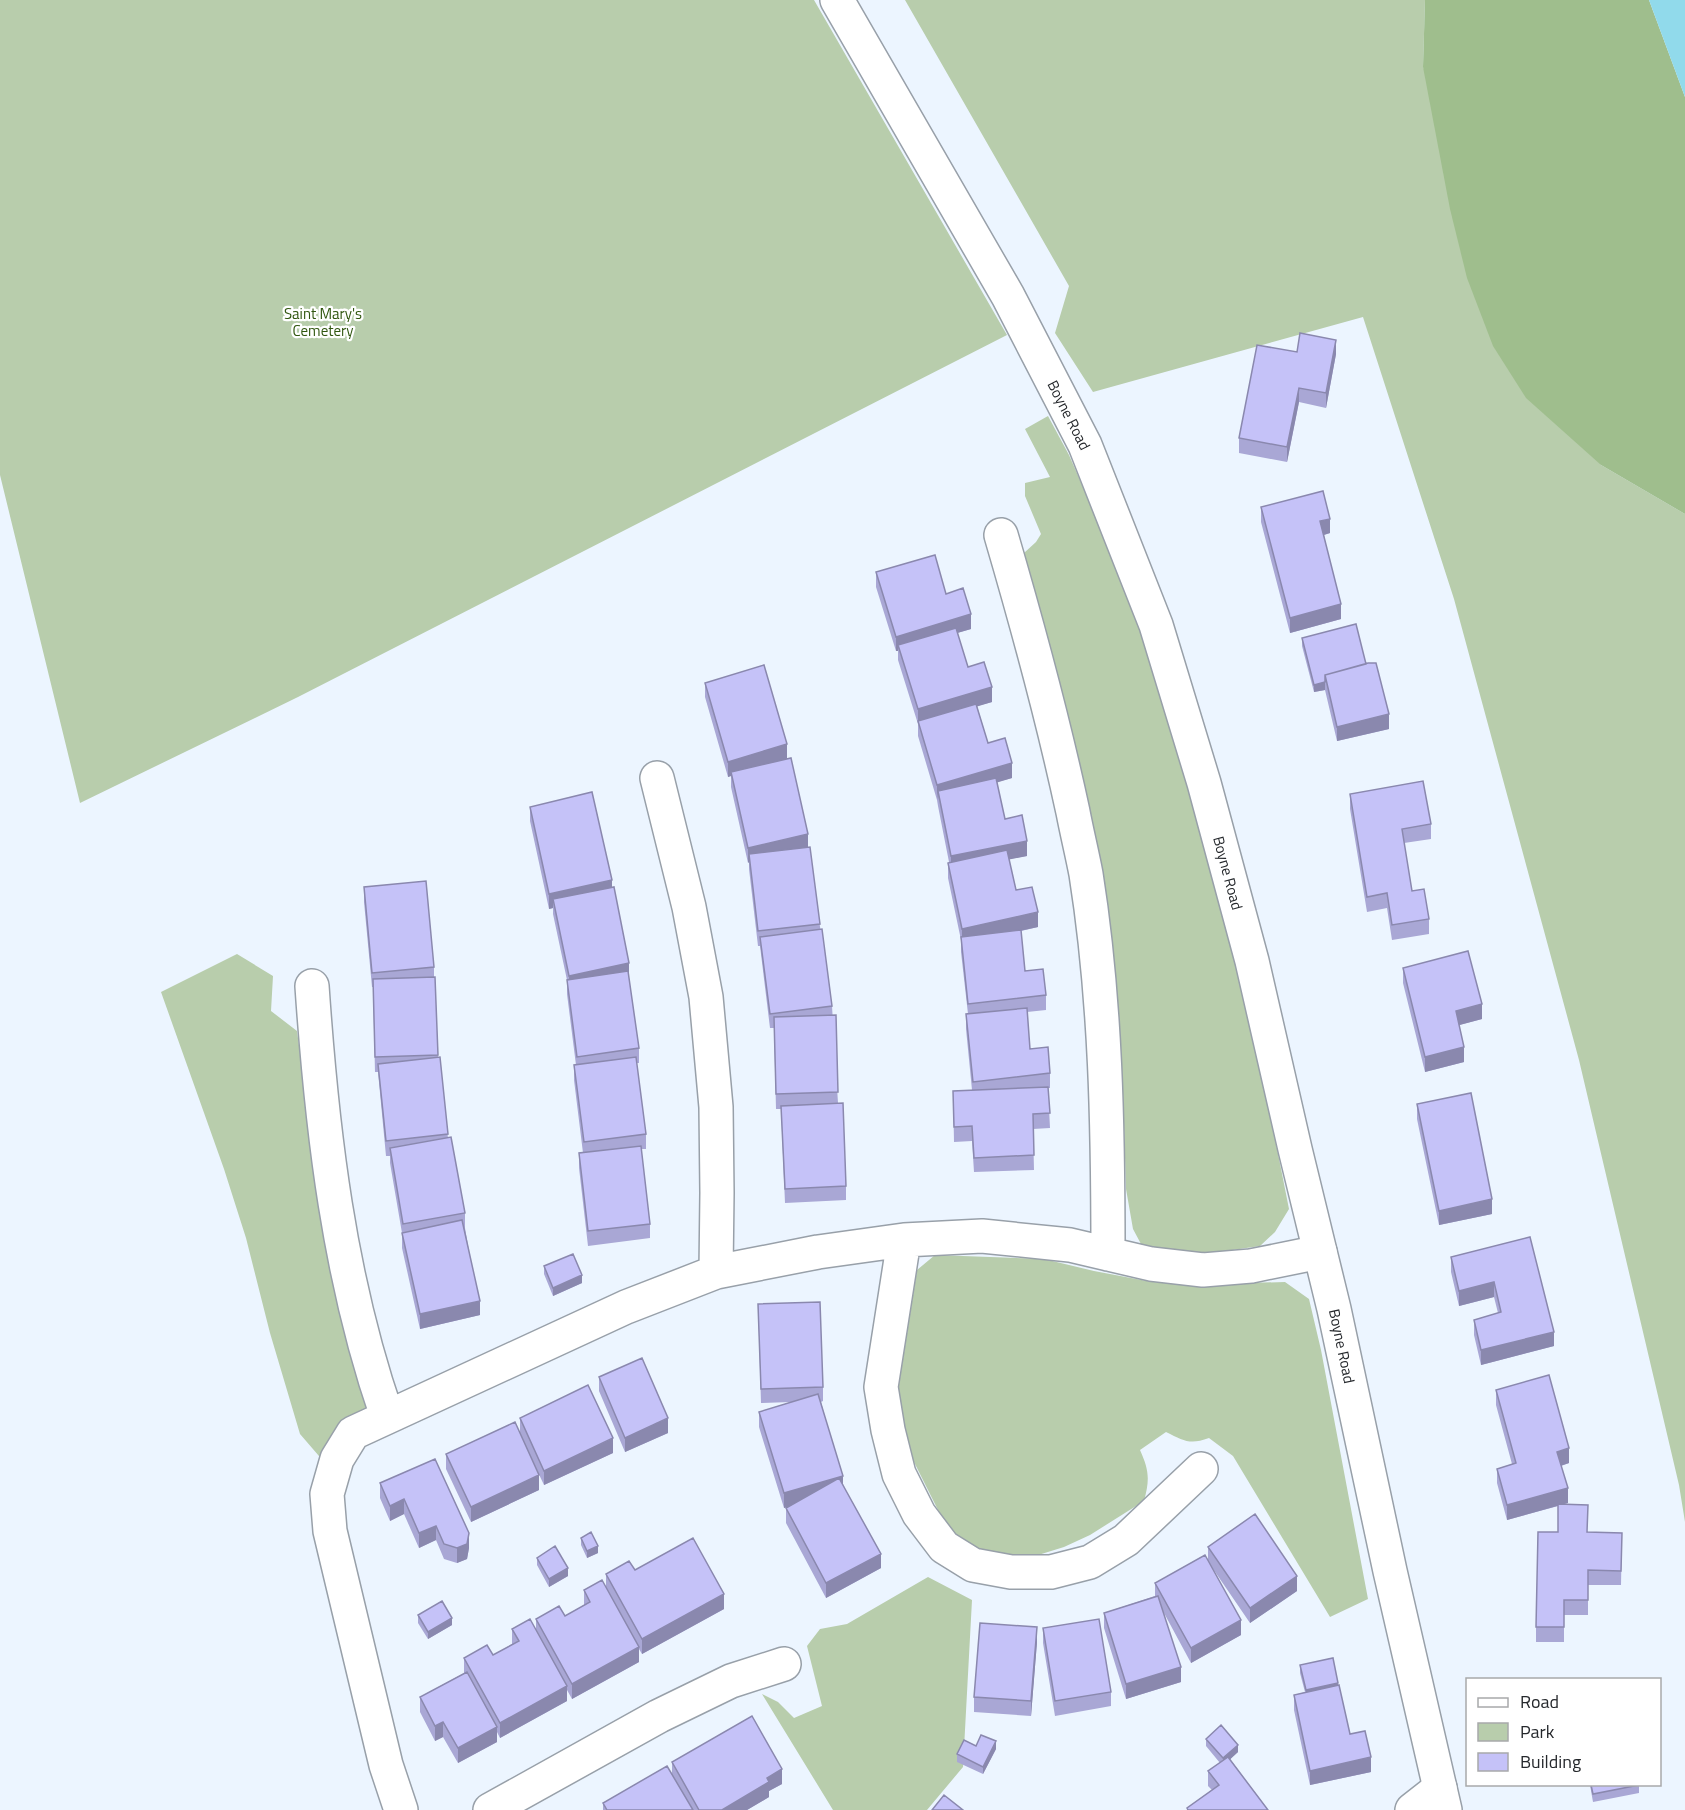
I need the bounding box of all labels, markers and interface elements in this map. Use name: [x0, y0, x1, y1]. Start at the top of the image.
park label: Saint Mary's Cemetery: [284, 302, 362, 342]
street label: Boyne Road: [1042, 376, 1096, 454]
street label: Boyne Road: [1207, 833, 1249, 913]
street label: Boyne Road: [1323, 1307, 1361, 1385]
legend: [1466, 1678, 1661, 1786]
text: Road: [1520, 1688, 1559, 1715]
text: Park: [1520, 1718, 1555, 1745]
text: Building: [1520, 1748, 1581, 1775]

